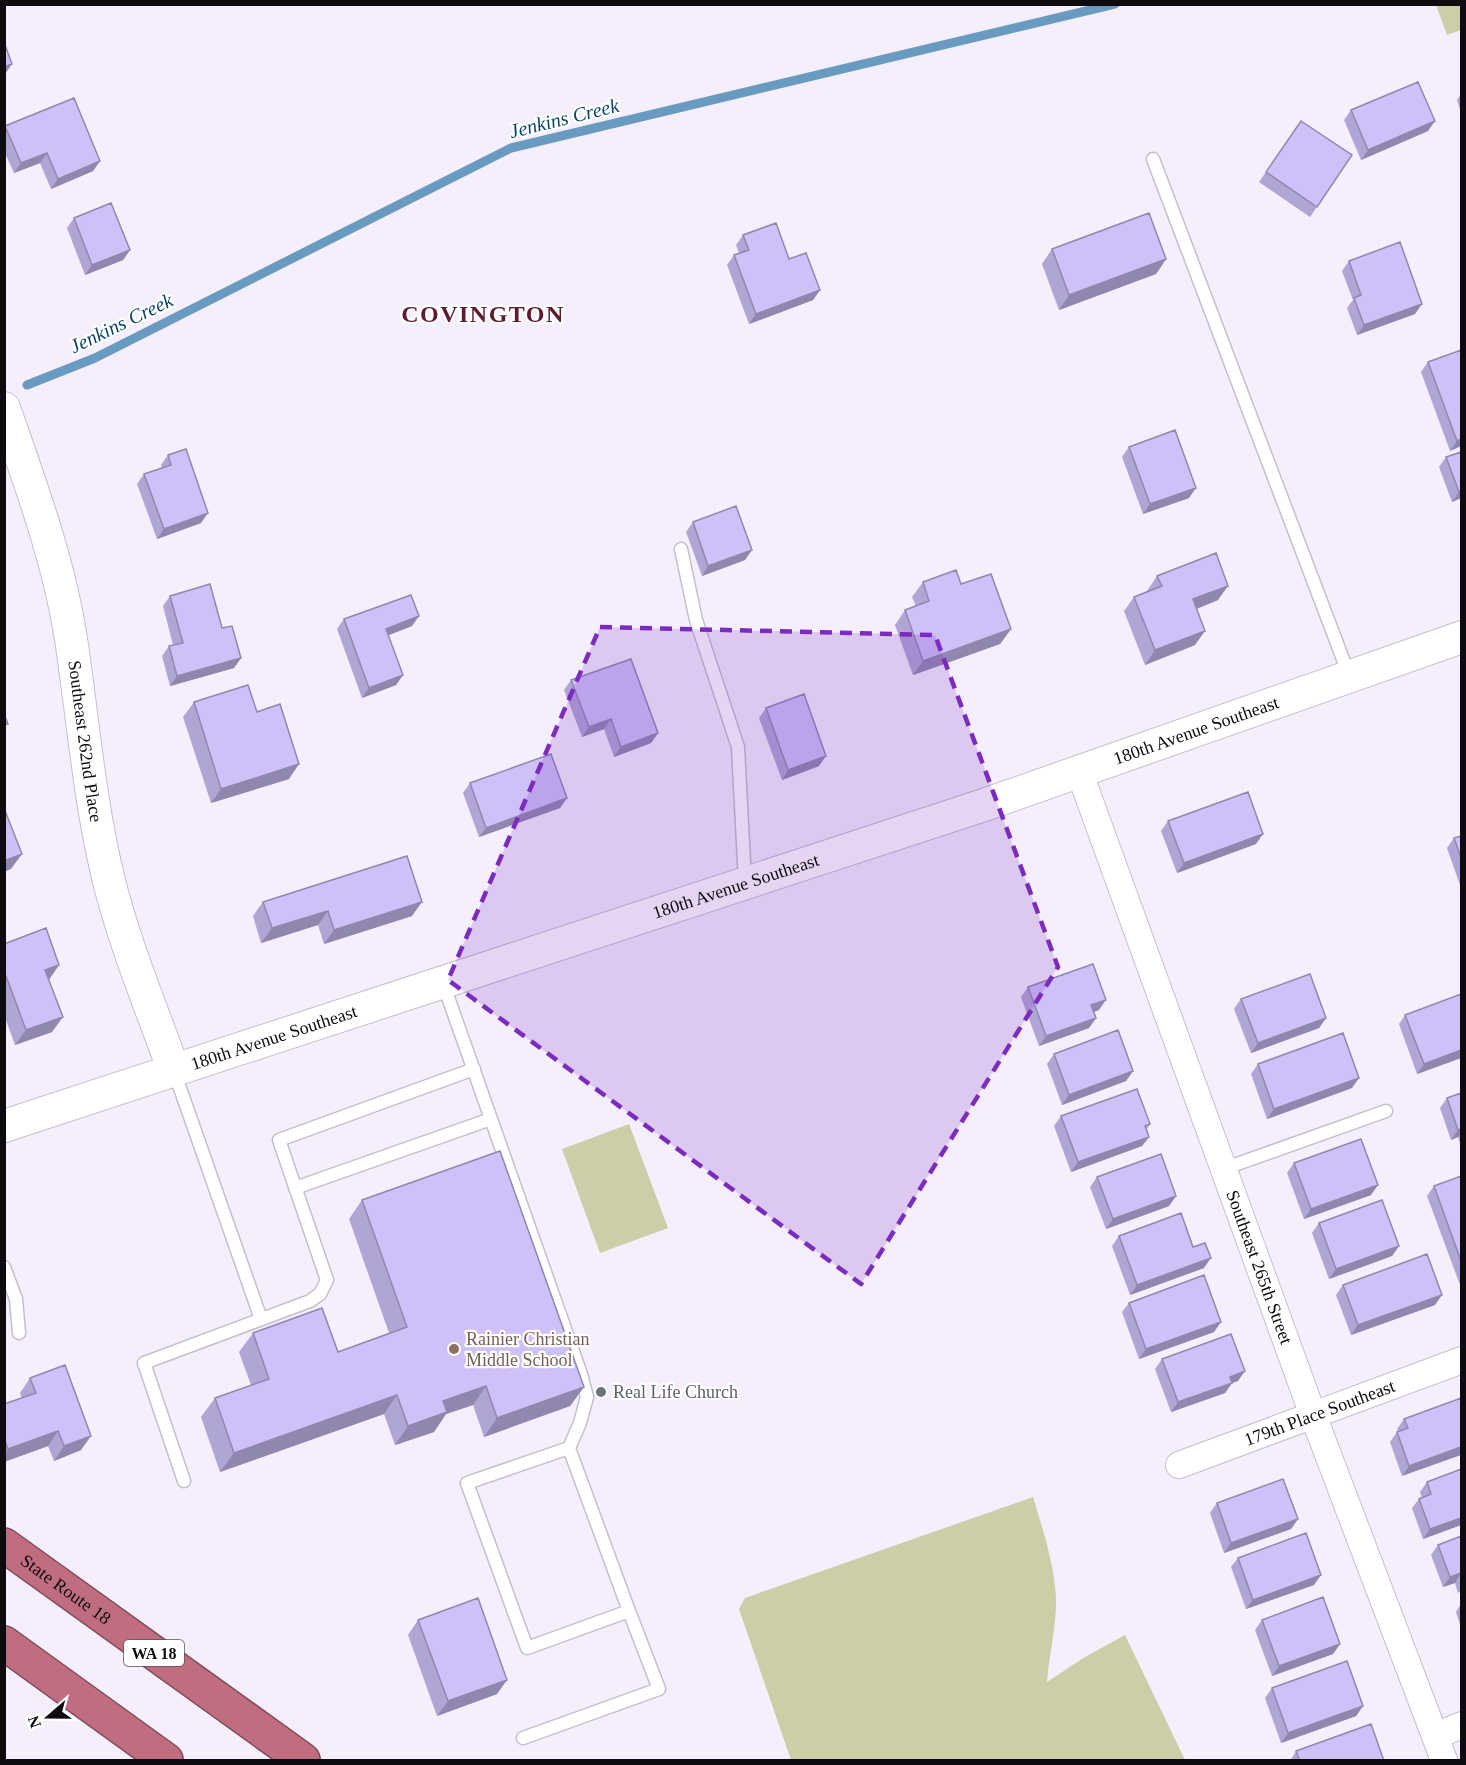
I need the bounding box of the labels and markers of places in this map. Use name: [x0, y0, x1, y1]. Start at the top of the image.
place label: Rainier Christian Middle School: [466, 1329, 589, 1370]
marker: Rainier Christian Middle School: [447, 1342, 461, 1356]
place label: Real Life Church: [613, 1382, 738, 1402]
marker: Real Life Church: [594, 1385, 608, 1399]

